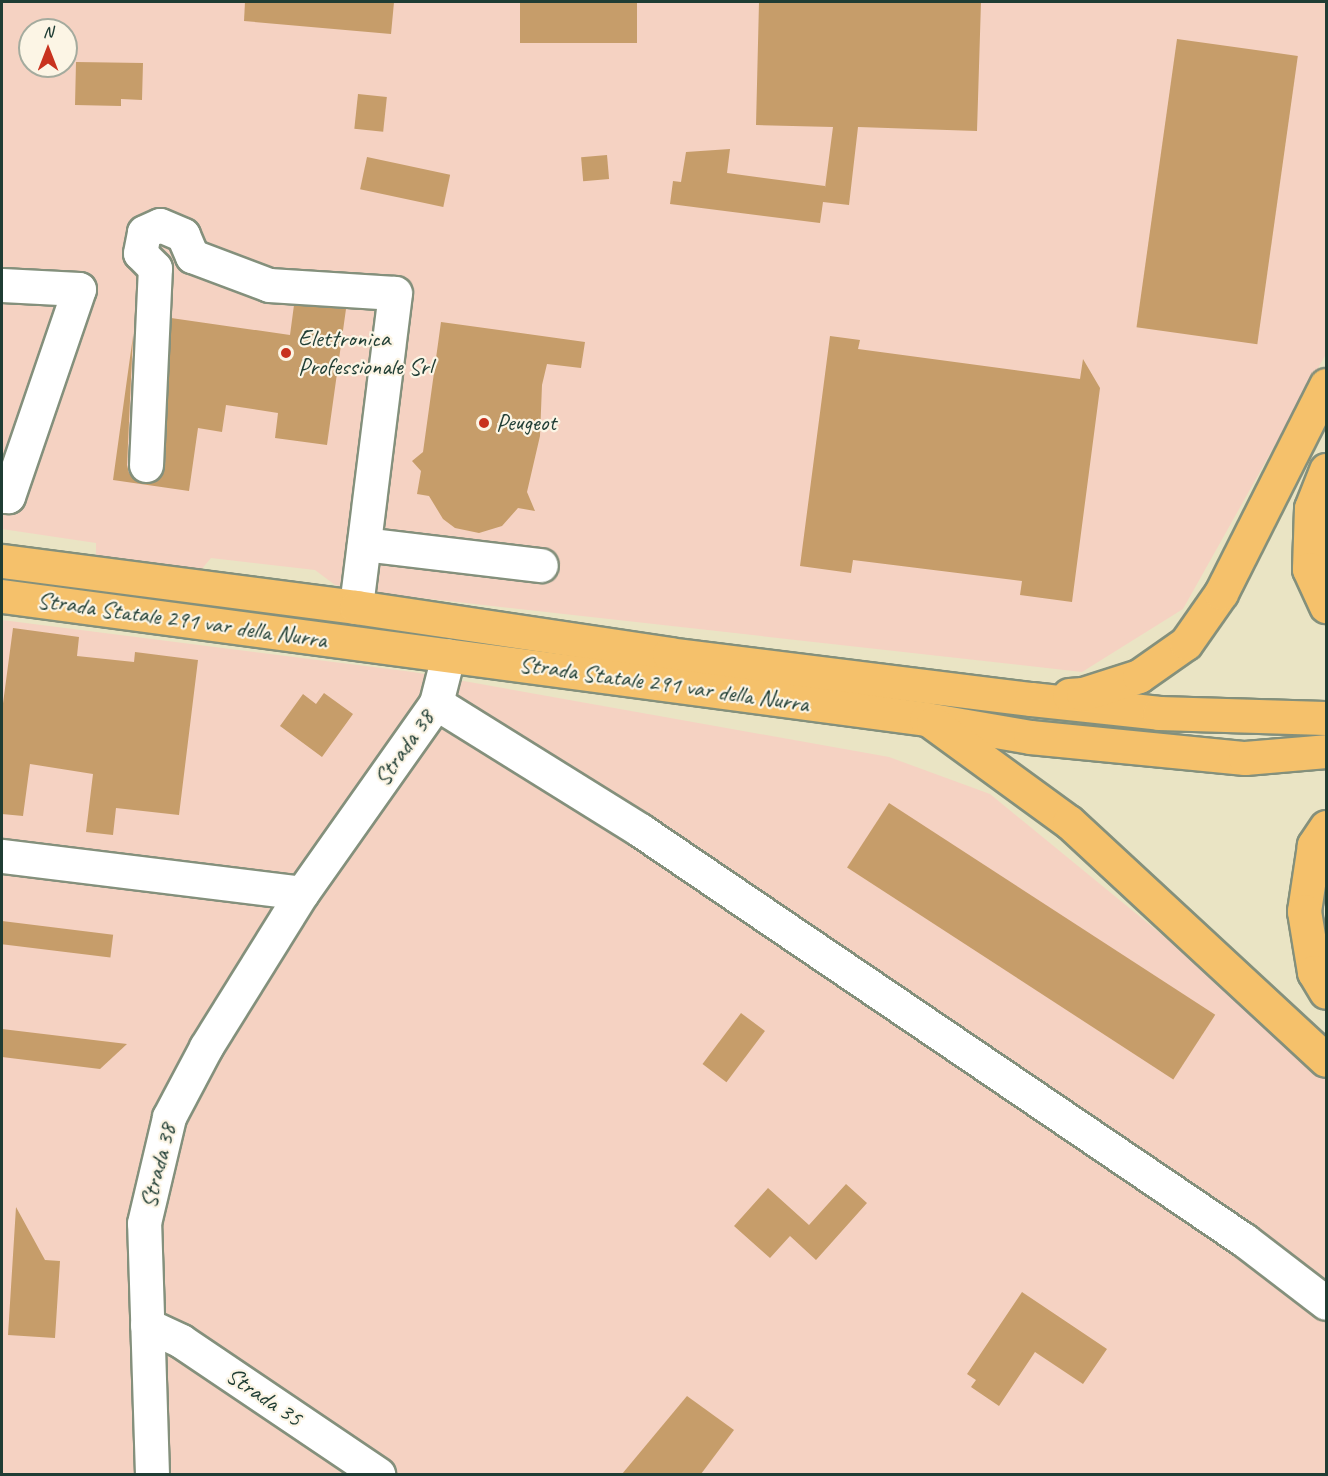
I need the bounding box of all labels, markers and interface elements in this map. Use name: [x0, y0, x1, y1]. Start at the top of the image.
north arrow: [18, 18, 78, 78]
text: N: [43, 22, 53, 42]
place label: Elettronica Professionale Srl: [298, 325, 433, 381]
marker: Elettronica Professionale Srl: [279, 346, 293, 360]
place label: Peugeot: [496, 409, 556, 437]
marker: Peugeot: [477, 416, 491, 430]
street label: Strada Statale 291 var della Nurra: [36, 585, 328, 655]
street label: Strada Statale 291 var della Nurra: [518, 649, 810, 719]
street label: Strada 38: [368, 705, 440, 791]
street label: Strada 38: [134, 1121, 182, 1211]
street label: Strada 35: [220, 1361, 308, 1433]

